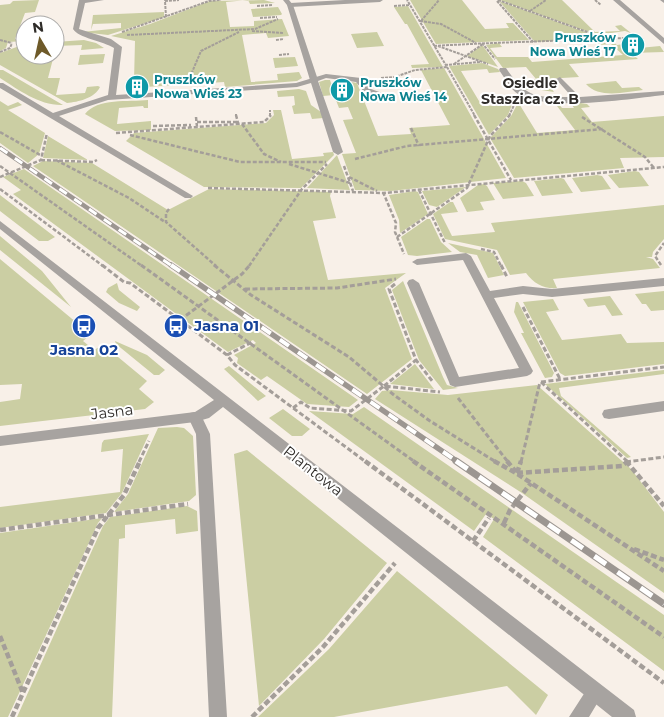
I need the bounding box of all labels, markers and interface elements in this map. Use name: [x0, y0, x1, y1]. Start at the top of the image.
north arrow: [15, 15, 65, 65]
text: N: [31, 17, 45, 37]
place label: Pruszków Nowa Wieś 17: [530, 30, 617, 59]
building icon: Pruszków Nowa Wieś 17: [620, 32, 646, 58]
place label: Pruszków Nowa Wieś 23: [154, 72, 242, 101]
building icon: Pruszków Nowa Wieś 23: [124, 74, 150, 100]
district label: Osiedle Staszica cz. B: [481, 74, 579, 108]
place label: Pruszków Nowa Wieś 14: [360, 75, 448, 104]
building icon: Pruszków Nowa Wieś 14: [329, 77, 355, 103]
bus stop icon: Jasna 02: [71, 313, 97, 339]
bus stop icon: Jasna 01: [163, 313, 189, 339]
place label: Jasna 01: [193, 316, 259, 335]
place label: Jasna 02: [49, 340, 118, 359]
street label: Jasna: [89, 399, 134, 424]
street label: Plantowa: [280, 441, 347, 500]

